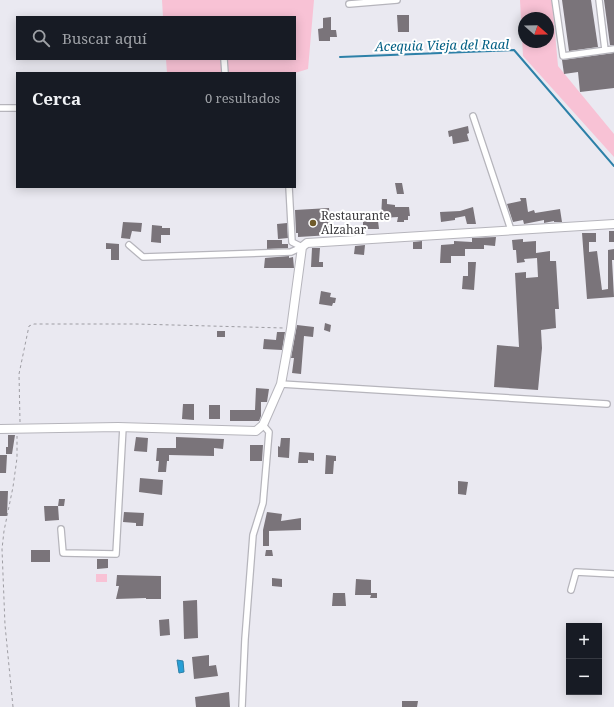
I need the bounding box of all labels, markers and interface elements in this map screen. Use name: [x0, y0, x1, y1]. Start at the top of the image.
north arrow: [518, 12, 554, 48]
search box: [16, 16, 296, 60]
icon: search: [30, 27, 52, 49]
text: Buscar aquí: [62, 28, 147, 48]
water label: Acequia Vieja del Raal: [374, 35, 509, 55]
text: Cerca: [32, 87, 81, 110]
text: 0 resultados: [205, 89, 280, 107]
place label: Restaurante Alzahar: [321, 207, 390, 238]
marker: Restaurante Alzahar: [308, 218, 318, 228]
map controls: [566, 623, 602, 695]
button: +: [566, 623, 602, 659]
button: −: [566, 659, 602, 695]

